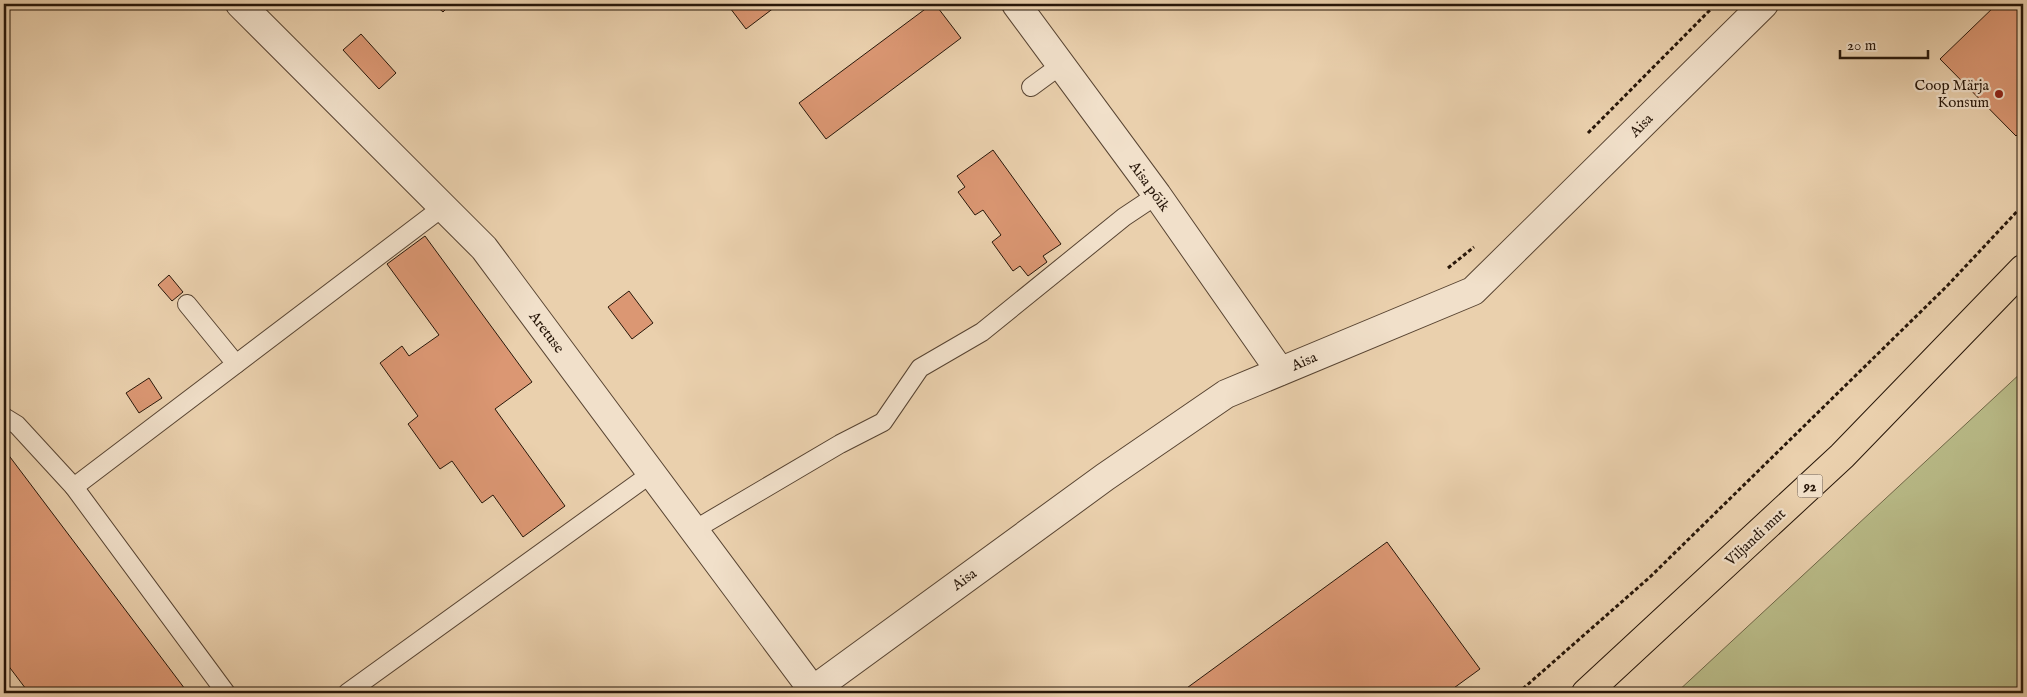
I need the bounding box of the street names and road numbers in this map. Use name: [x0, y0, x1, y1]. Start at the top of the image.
street label: Aisa: [1625, 109, 1658, 142]
street label: Aisa põik: [1124, 157, 1175, 216]
street label: Aretuse: [524, 307, 569, 357]
street label: Aisa: [1288, 347, 1320, 376]
road number: 92: [1798, 474, 1822, 498]
street label: Viljandi mnt: [1720, 505, 1790, 571]
street label: Aisa: [947, 564, 981, 595]

